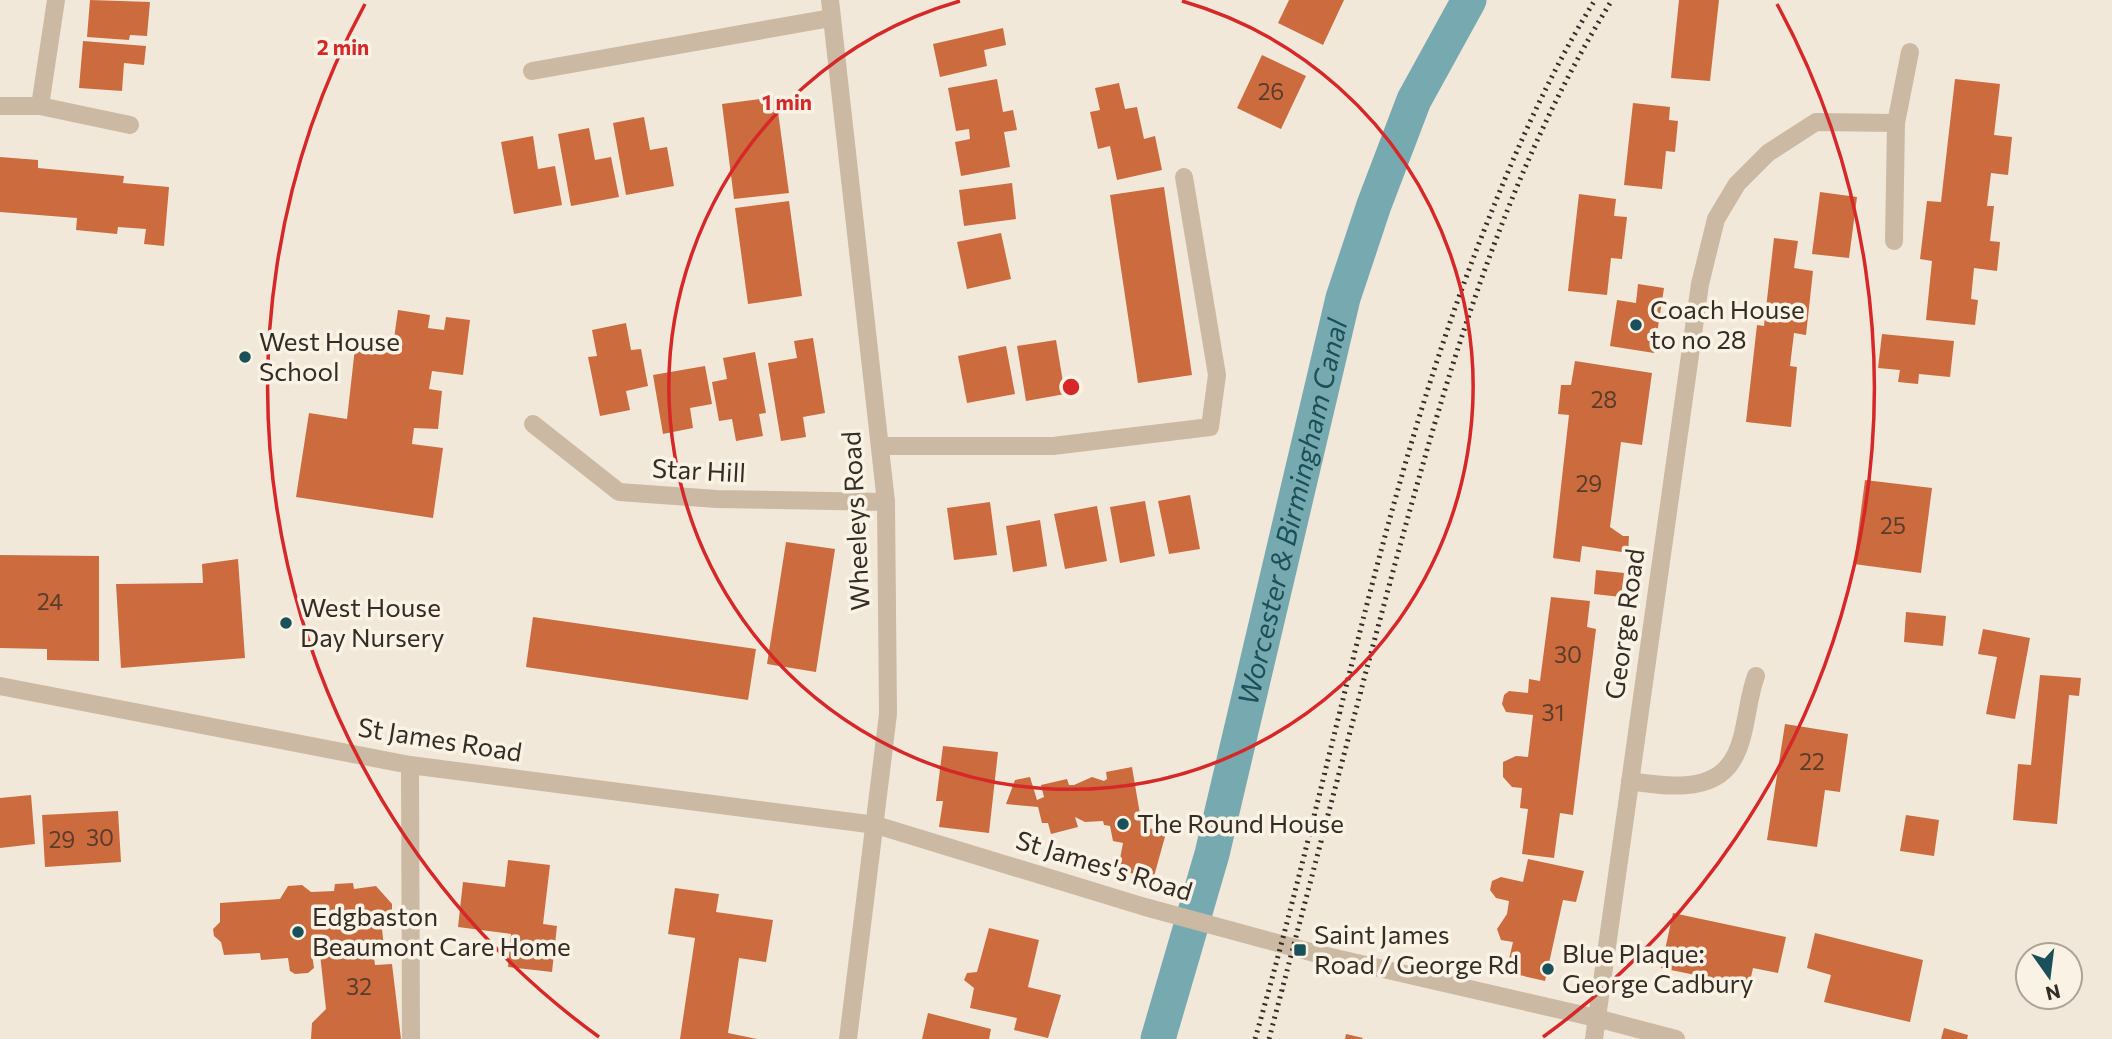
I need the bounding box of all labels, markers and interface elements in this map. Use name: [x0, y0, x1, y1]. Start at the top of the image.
text: 2 min: [317, 34, 369, 59]
house number: 26: [1258, 77, 1284, 105]
text: 1 min: [762, 89, 812, 114]
place label: Coach House to no 28: [1650, 293, 1805, 354]
water label: Worcester & Birmingham Canal: [1230, 315, 1354, 708]
marker: Coach House to no 28: [1628, 317, 1644, 333]
place label: West House School: [259, 325, 400, 386]
marker: West House School: [237, 349, 253, 365]
centre of rings: [1059, 375, 1083, 399]
house number: 28: [1591, 385, 1617, 413]
street label: Wheeleys Road: [834, 431, 875, 612]
street label: Star Hill: [651, 452, 747, 487]
house number: 29: [1576, 469, 1602, 497]
house number: 25: [1880, 511, 1906, 539]
street label: George Road: [1598, 546, 1649, 701]
house number: 24: [37, 587, 63, 615]
place label: West House Day Nursery: [300, 591, 444, 652]
marker: West House Day Nursery: [278, 615, 294, 631]
house number: 30: [1554, 640, 1582, 668]
house number: 31: [1542, 698, 1564, 726]
street label: St James Road: [356, 710, 524, 767]
house number: 22: [1799, 747, 1825, 775]
place label: The Round House: [1137, 807, 1344, 838]
marker: The Round House: [1115, 816, 1131, 832]
house number: 30: [86, 823, 114, 851]
street label: St James's Road: [1012, 823, 1196, 906]
house number: 29: [49, 825, 75, 853]
place label: Edgbaston Beaumont Care Home: [312, 900, 571, 961]
place label: Saint James Road / George Rd: [1314, 918, 1519, 979]
marker: Edgbaston Beaumont Care Home: [290, 924, 306, 940]
place label: Blue Plaque: George Cadbury: [1562, 937, 1753, 998]
north arrow: [2014, 941, 2084, 1011]
marker: Saint James Road / George Rd: [1292, 942, 1308, 958]
marker: Blue Plaque: George Cadbury: [1540, 961, 1556, 977]
house number: 32: [346, 972, 372, 1000]
text: N: [2044, 980, 2063, 1006]

